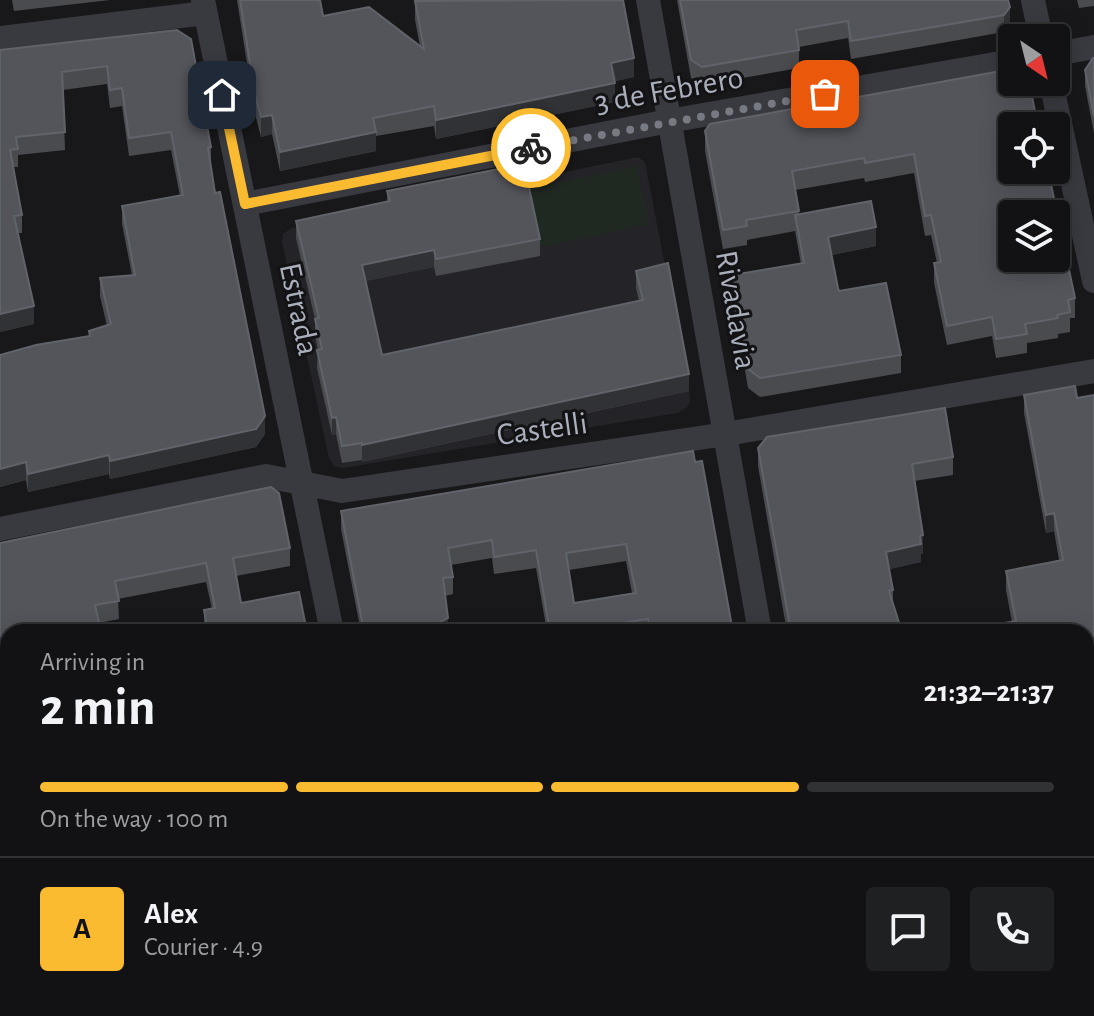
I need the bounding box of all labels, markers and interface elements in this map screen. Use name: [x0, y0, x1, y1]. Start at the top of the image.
north arrow: [998, 24, 1070, 96]
map controls: [998, 24, 1070, 272]
pin: [791, 60, 859, 128]
pin: [188, 61, 256, 129]
street label: 3 de Febrero: [592, 61, 746, 119]
icon: bag: [803, 72, 847, 116]
icon: home: [200, 73, 244, 117]
courier: [491, 108, 571, 188]
button: locate: [998, 112, 1070, 184]
icon: bike: [509, 126, 553, 170]
button: layers: [998, 200, 1070, 272]
street label: Rivadavia: [710, 248, 762, 372]
street label: Estrada: [274, 260, 324, 358]
street label: Castelli: [495, 407, 589, 451]
text: Arriving in: [40, 649, 145, 675]
text: 21:32–21:37: [924, 677, 1054, 707]
text: 2 min: [40, 682, 155, 734]
text: On the way · 100 m: [40, 806, 228, 832]
button: chat: [866, 887, 950, 971]
button: phone: [970, 887, 1054, 971]
text: Alex: [144, 899, 198, 929]
text: A: [73, 914, 91, 944]
text: Courier · 4.9: [144, 934, 263, 960]

